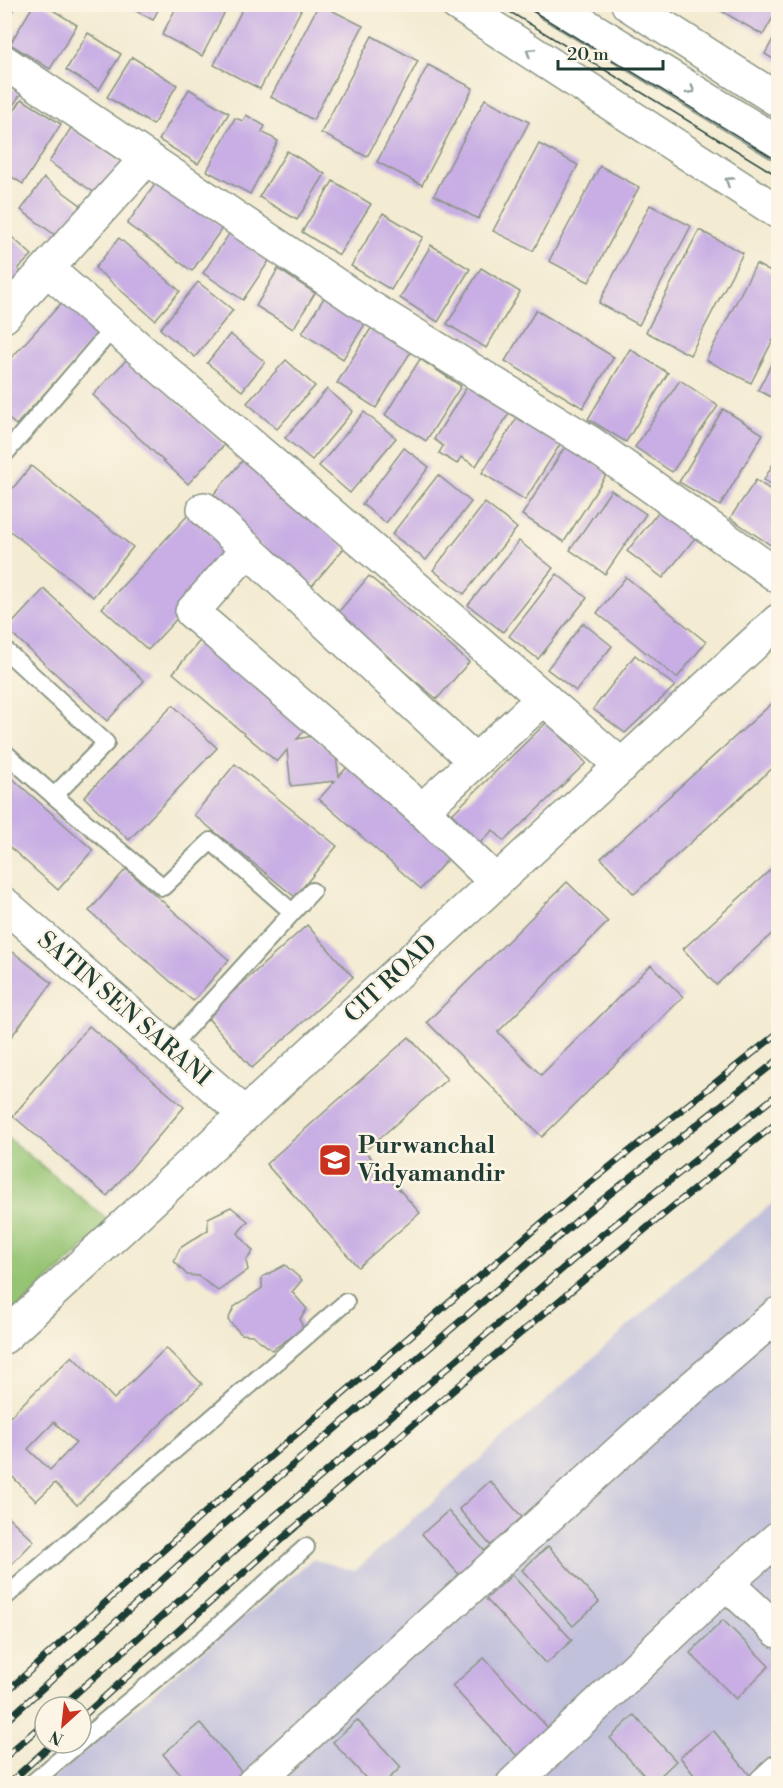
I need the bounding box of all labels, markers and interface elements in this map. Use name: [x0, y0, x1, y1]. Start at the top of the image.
scale bar: [558, 33, 663, 71]
text: 20 m: [567, 43, 609, 66]
one-way arrow: [526, 48, 537, 59]
one-way arrow: [685, 82, 695, 94]
one-way arrow: [725, 176, 735, 188]
street label: SATIN SEN SARANI: [31, 925, 217, 1093]
street label: CIT ROAD: [338, 928, 444, 1030]
place label: Purwanchal Vidyamandir: [357, 1131, 505, 1189]
school or university icon: Purwanchal Vidyamandir: [317, 1142, 353, 1178]
north arrow: [33, 1695, 93, 1755]
text: N: [46, 1726, 67, 1749]

